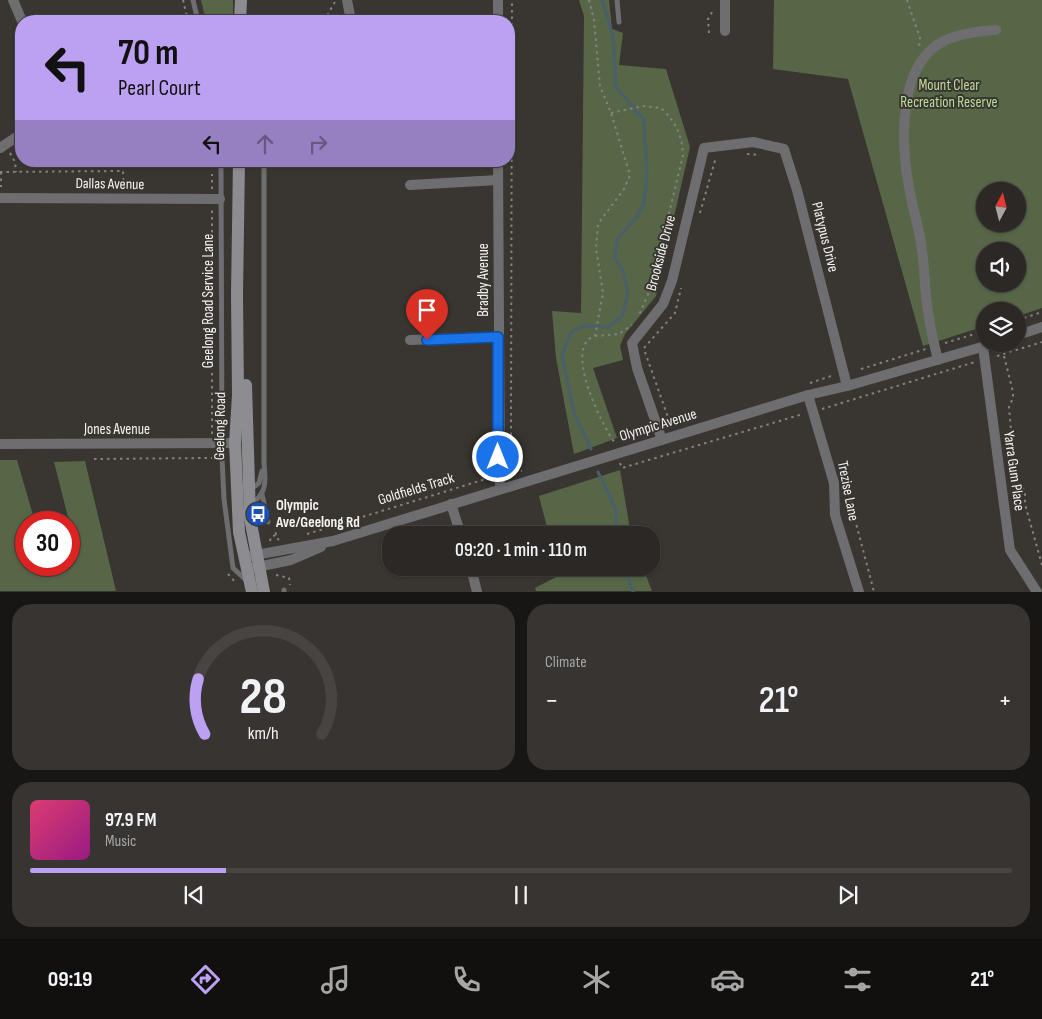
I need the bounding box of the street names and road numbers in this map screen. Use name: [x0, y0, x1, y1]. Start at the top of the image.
street label: Dallas Avenue: [75, 174, 145, 194]
street label: Platypus Drive: [807, 200, 843, 274]
street label: Brookside Drive: [642, 213, 680, 293]
street label: Geelong Road Service Lane: [199, 234, 218, 368]
street label: Bradby Avenue: [474, 243, 493, 317]
street label: Geelong Road: [210, 392, 230, 460]
street label: Olympic Avenue: [617, 404, 699, 446]
street label: Jones Avenue: [83, 420, 150, 439]
street label: Yarra Gum Place: [999, 430, 1029, 512]
street label: Trezise Lane: [833, 459, 863, 523]
street label: Goldfields Track: [376, 468, 457, 510]

